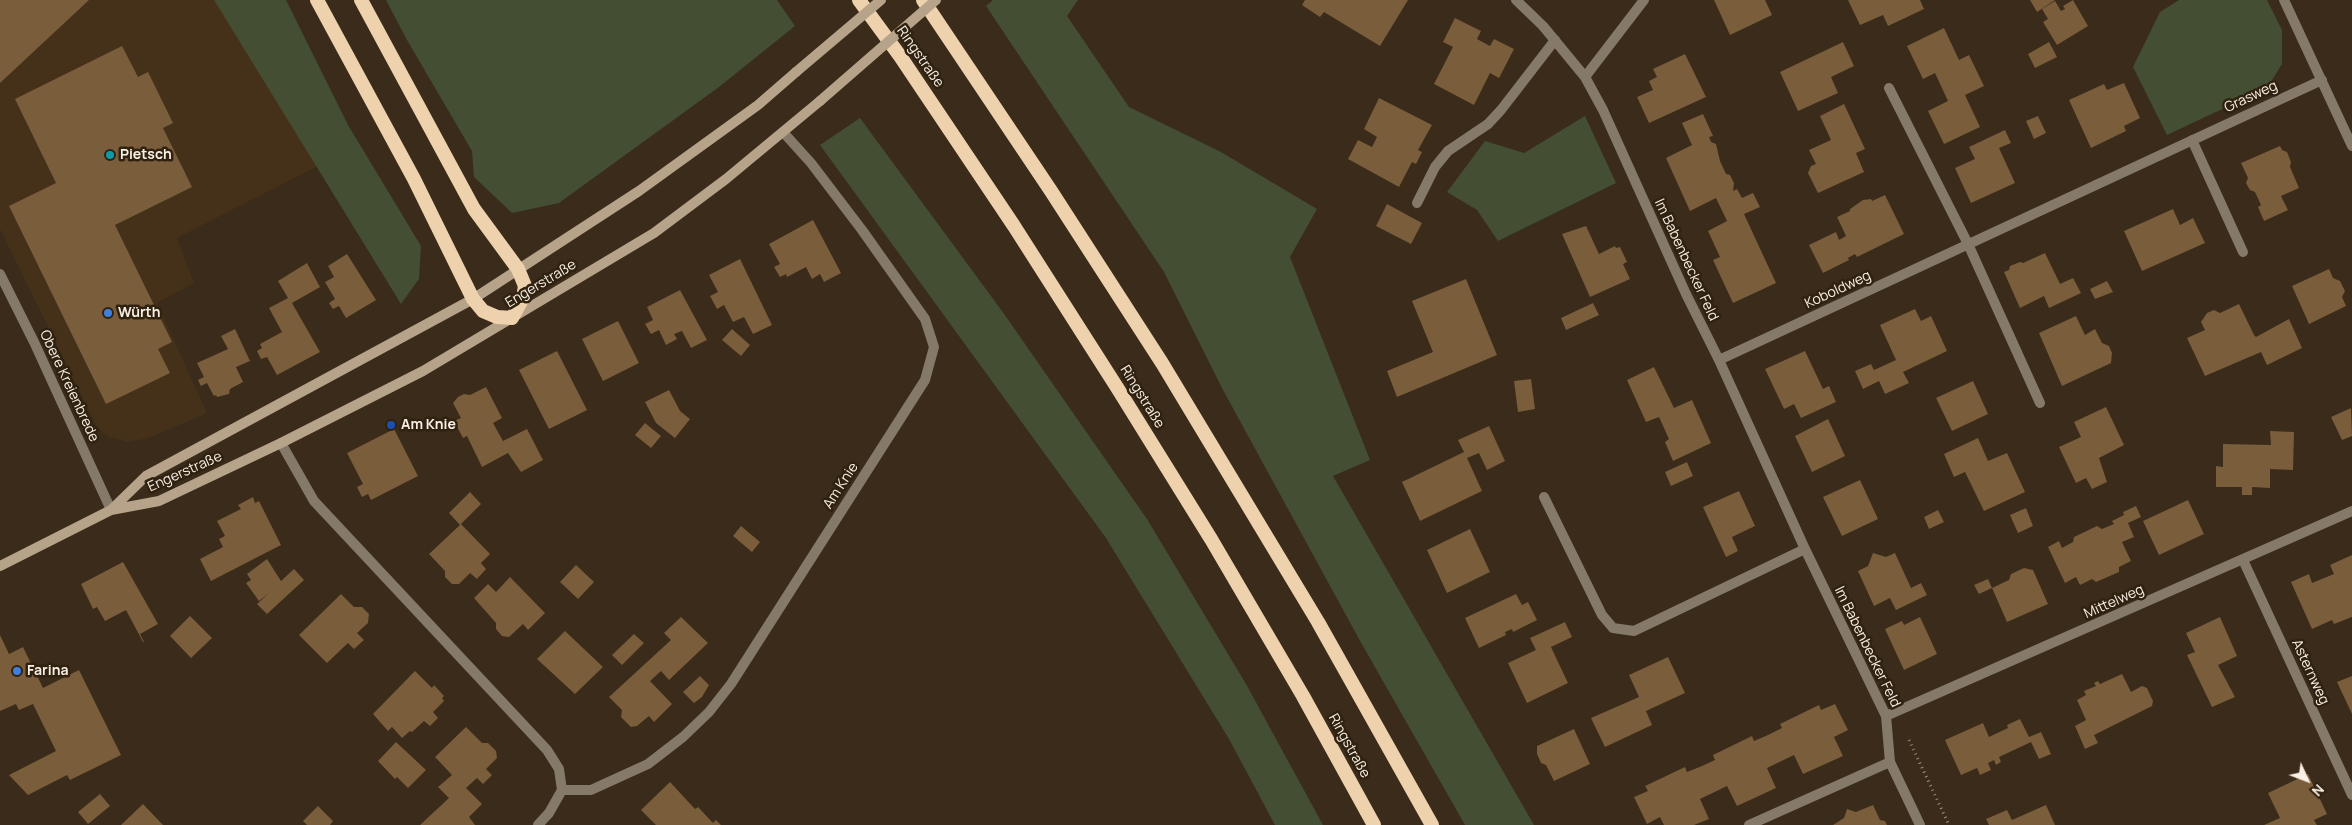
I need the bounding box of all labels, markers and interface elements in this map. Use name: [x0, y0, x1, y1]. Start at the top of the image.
street label: Ringstraße: [893, 23, 947, 91]
street label: Grasweg: [2222, 77, 2280, 117]
place label: Pietsch: [120, 147, 172, 163]
marker: Pietsch: [104, 149, 116, 161]
street label: Im Babenbecker Feld: [1650, 196, 1722, 324]
street label: Engerstraße: [503, 256, 579, 312]
street label: Koboldweg: [1802, 267, 1874, 313]
place label: Würth: [118, 305, 160, 321]
marker: Würth: [102, 307, 114, 319]
street label: Obere Kreienbrede: [36, 327, 102, 445]
street label: Ringstraße: [1116, 363, 1168, 431]
place label: Am Knie: [401, 417, 456, 433]
marker: Am Knie: [385, 419, 397, 431]
street label: Engerstraße: [145, 448, 225, 496]
street label: Am Knie: [820, 460, 862, 512]
street label: Mittelweg: [2081, 581, 2147, 623]
street label: Im Babenbecker Feld: [1830, 584, 1904, 710]
street label: Asternweg: [2288, 637, 2332, 707]
place label: Farina: [27, 663, 68, 679]
marker: Farina: [11, 665, 23, 677]
street label: Ringstraße: [1324, 711, 1374, 781]
north arrow: [2282, 755, 2332, 805]
text: N: [2308, 780, 2329, 801]

